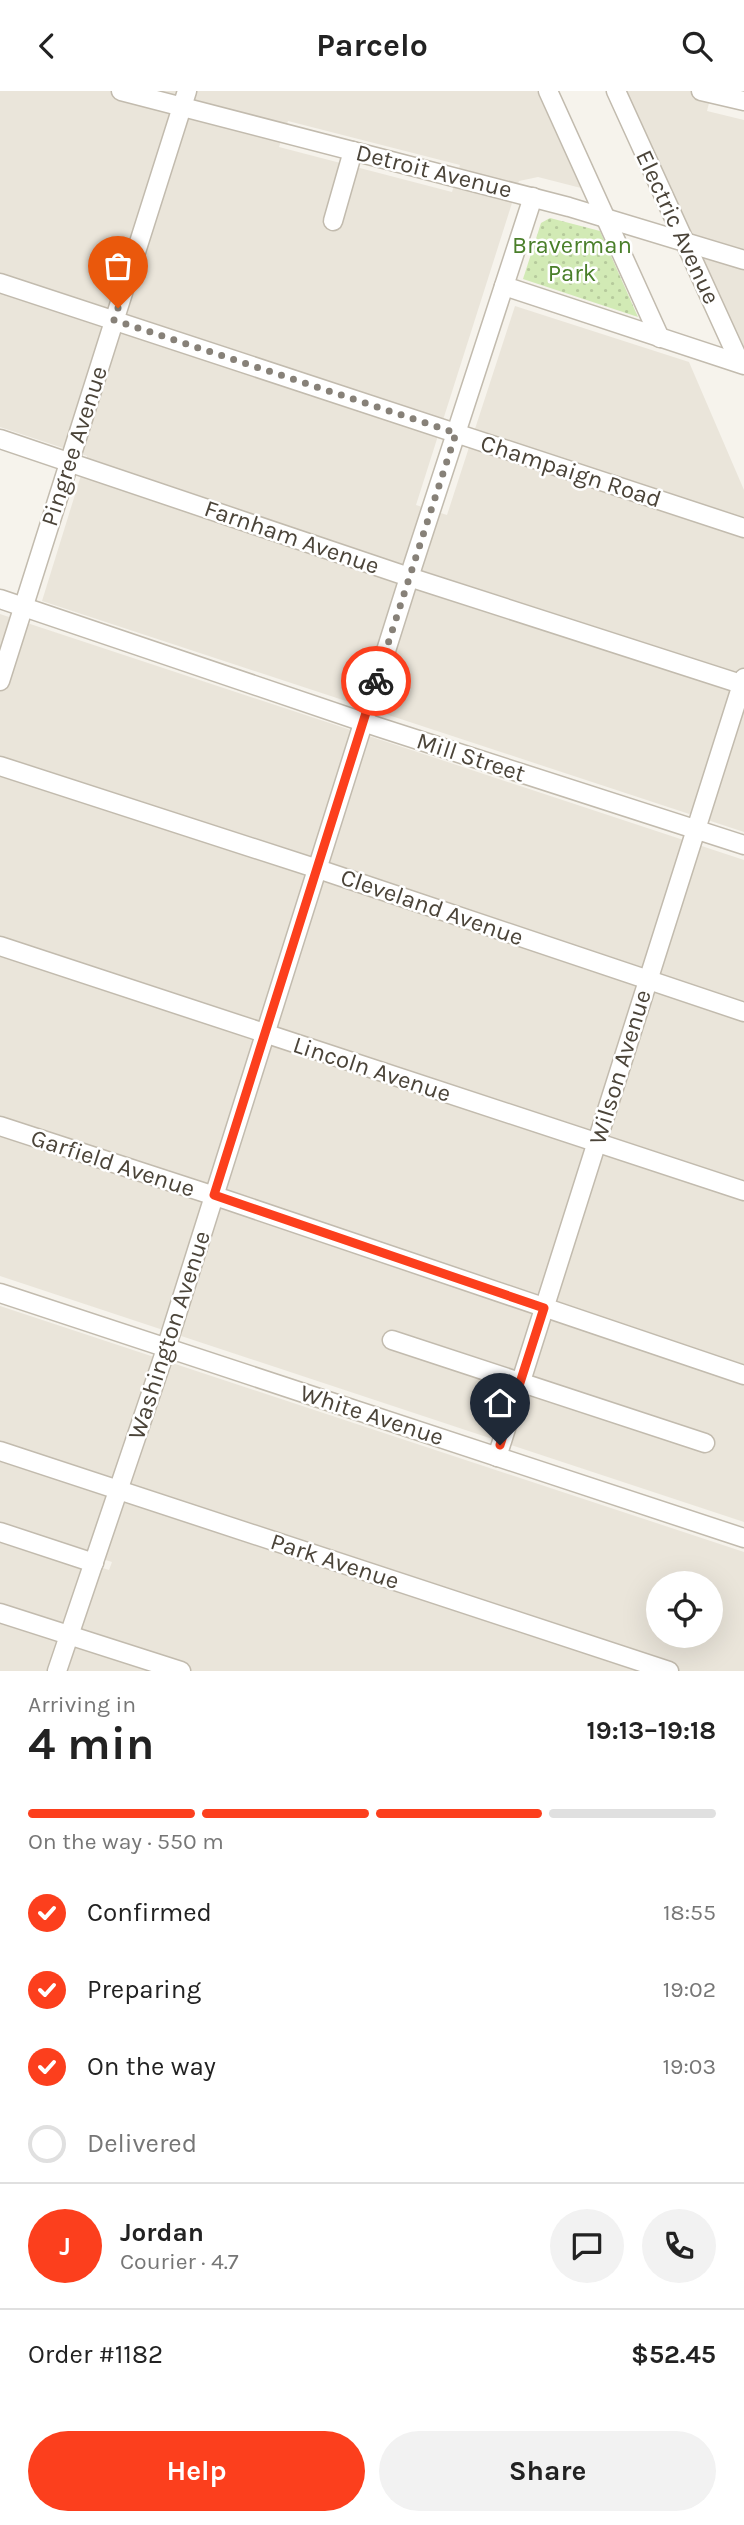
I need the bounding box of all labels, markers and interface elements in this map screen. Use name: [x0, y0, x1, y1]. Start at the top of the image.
icon: back: [28, 27, 66, 65]
text: Parcelo: [316, 27, 428, 64]
icon: search: [678, 27, 716, 65]
street label: Detroit Avenue: [353, 138, 515, 204]
street label: Electric Avenue: [630, 145, 726, 309]
park label: Braverman Park: [512, 231, 632, 287]
pin: [88, 236, 148, 308]
icon: bag: [99, 247, 137, 285]
street label: Pingree Avenue: [35, 363, 113, 529]
street label: Champaign Road: [477, 429, 665, 513]
street label: Farnham Avenue: [201, 494, 383, 580]
courier: [341, 646, 411, 716]
icon: bike: [357, 662, 395, 700]
street label: Mill Street: [413, 726, 529, 788]
street label: Cleveland Avenue: [337, 863, 527, 951]
street label: Wilson Avenue: [583, 986, 657, 1148]
street label: Lincoln Avenue: [290, 1030, 454, 1108]
street label: Garfield Avenue: [28, 1123, 198, 1203]
street label: Washington Avenue: [122, 1227, 216, 1443]
pin: [470, 1373, 530, 1445]
street label: White Avenue: [297, 1379, 447, 1451]
icon: home: [481, 1384, 519, 1422]
street label: Park Avenue: [267, 1527, 403, 1595]
map controls: [646, 1571, 723, 1648]
button: locate: [646, 1571, 723, 1648]
text: Arriving in: [28, 1691, 136, 1718]
text: 19:13–19:18: [587, 1715, 716, 1746]
text: 4 min: [28, 1717, 154, 1771]
text: On the way · 550 m: [28, 1828, 224, 1855]
icon: check: [28, 1894, 66, 1932]
text: Confirmed: [87, 1897, 212, 1928]
text: 18:55: [663, 1899, 716, 1926]
icon: check: [28, 1971, 66, 2009]
text: Preparing: [87, 1974, 201, 2005]
text: 19:02: [663, 1976, 716, 2003]
icon: check: [28, 2048, 66, 2086]
text: On the way: [87, 2051, 216, 2082]
text: 19:03: [663, 2053, 716, 2080]
text: Delivered: [87, 2128, 197, 2159]
button: chat: [550, 2209, 624, 2283]
button: phone: [642, 2209, 716, 2283]
text: Jordan: [120, 2217, 204, 2248]
text: J: [59, 2231, 71, 2262]
text: Courier · 4.7: [120, 2248, 239, 2275]
text: Order #1182: [28, 2339, 163, 2370]
text: $52.45: [631, 2339, 716, 2370]
button: Help: [28, 2431, 365, 2511]
button: Share: [379, 2431, 716, 2511]

